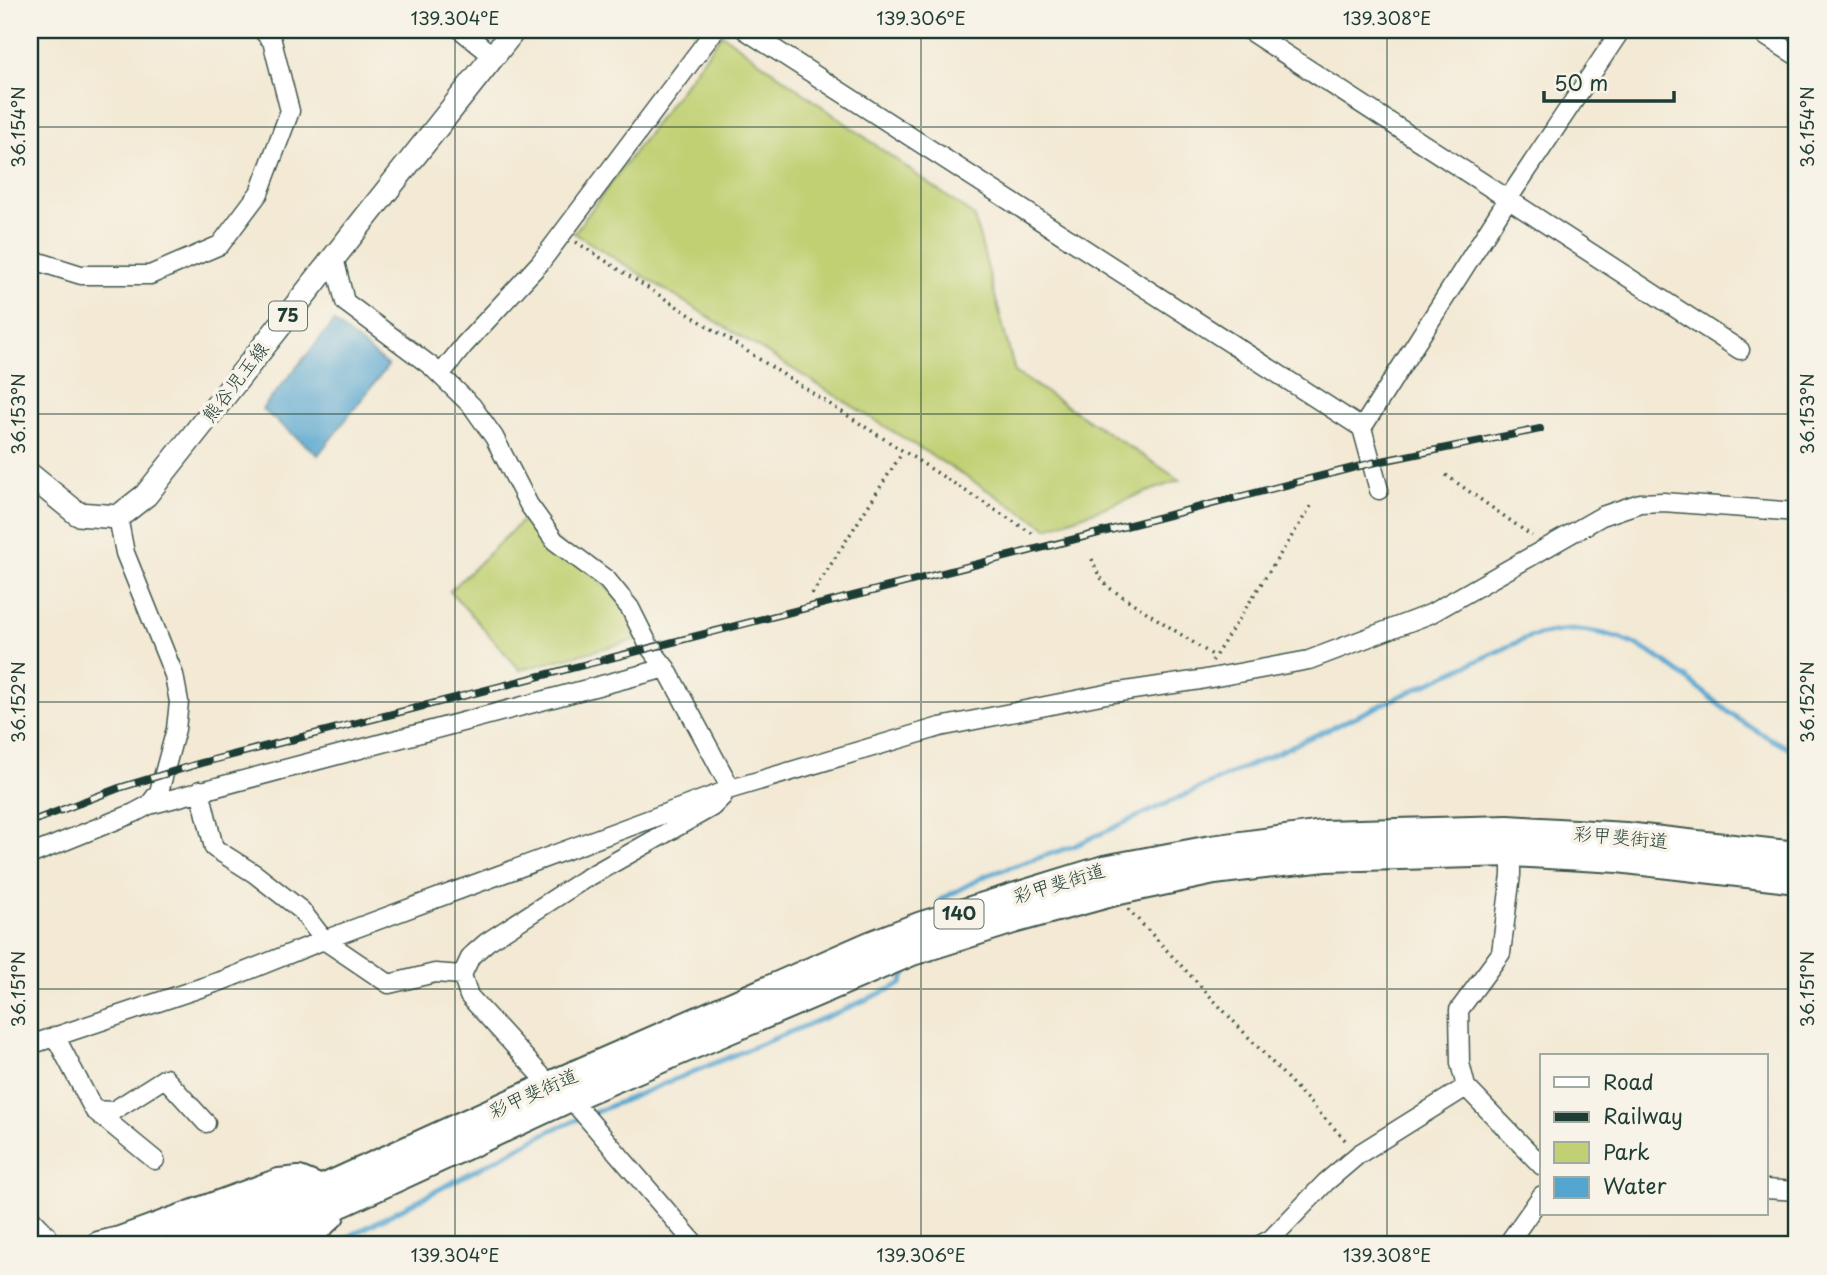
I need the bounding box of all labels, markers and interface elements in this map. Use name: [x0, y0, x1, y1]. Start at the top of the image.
text: 139.304°E: [411, 4, 500, 31]
text: 139.306°E: [876, 4, 966, 31]
text: 139.308°E: [1343, 4, 1431, 31]
scale bar: [1544, 60, 1673, 104]
text: 50 m: [1554, 66, 1608, 98]
text: 36.154°N: [4, 86, 31, 168]
text: 36.154°N: [1793, 86, 1820, 168]
road number: 75: [269, 302, 307, 330]
street label: 熊谷児玉線: [194, 335, 274, 427]
text: 36.153°N: [4, 373, 31, 455]
text: 36.153°N: [1793, 373, 1820, 455]
text: 36.152°N: [4, 661, 31, 743]
text: 36.152°N: [1793, 661, 1820, 743]
street label: 彩甲斐街道: [1573, 818, 1670, 854]
street label: 彩甲斐街道: [1009, 855, 1108, 909]
road number: 140: [934, 900, 984, 929]
text: 36.151°N: [4, 951, 31, 1027]
text: 36.151°N: [1793, 951, 1820, 1027]
legend: [1540, 1054, 1768, 1216]
street label: 彩甲斐街道: [483, 1060, 582, 1124]
text: Road: [1603, 1065, 1654, 1097]
text: Railway: [1603, 1099, 1683, 1131]
text: Park: [1603, 1135, 1650, 1167]
text: Water: [1603, 1169, 1667, 1201]
text: 139.304°E: [411, 1241, 500, 1268]
text: 139.306°E: [876, 1241, 966, 1268]
text: 139.308°E: [1343, 1241, 1431, 1268]

